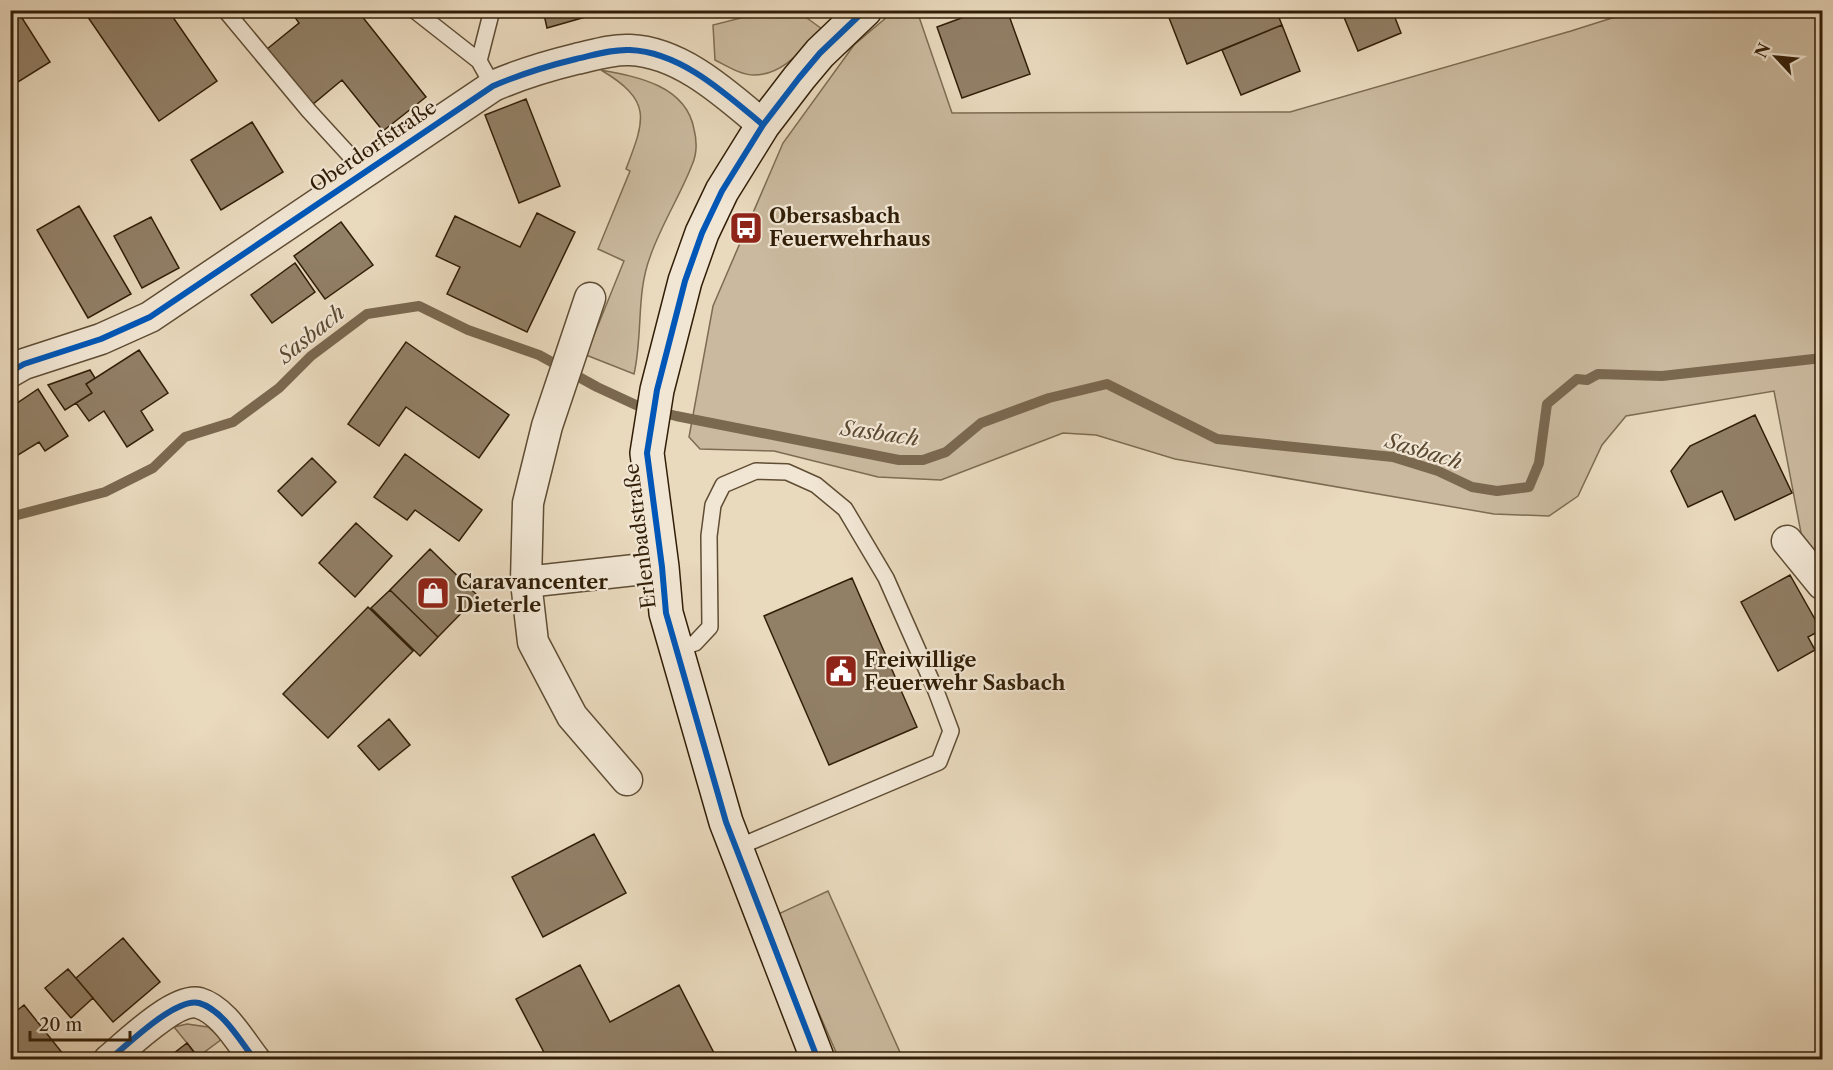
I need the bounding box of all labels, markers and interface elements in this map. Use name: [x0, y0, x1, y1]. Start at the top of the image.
north arrow: [1746, 27, 1806, 87]
text: N: [1750, 40, 1775, 61]
street label: Oberdorfstraße: [305, 95, 441, 197]
place label: Obersasbach Feuerwehrhaus: [769, 204, 931, 251]
bus stop icon: Obersasbach Feuerwehrhaus: [728, 210, 764, 246]
water label: Sasbach: [271, 300, 349, 370]
water label: Sasbach: [837, 415, 921, 451]
water label: Sasbach: [1381, 427, 1465, 474]
street label: Erlenbadstraße: [619, 462, 661, 610]
place label: Caravancenter Dieterle: [456, 570, 608, 617]
shop icon: Caravancenter Dieterle: [415, 575, 451, 611]
place label: Freiwillige Feuerwehr Sasbach: [864, 648, 1066, 695]
public building icon: Freiwillige Feuerwehr Sasbach: [823, 653, 859, 689]
scale bar: [30, 1004, 130, 1042]
text: 20 m: [39, 1014, 83, 1036]

